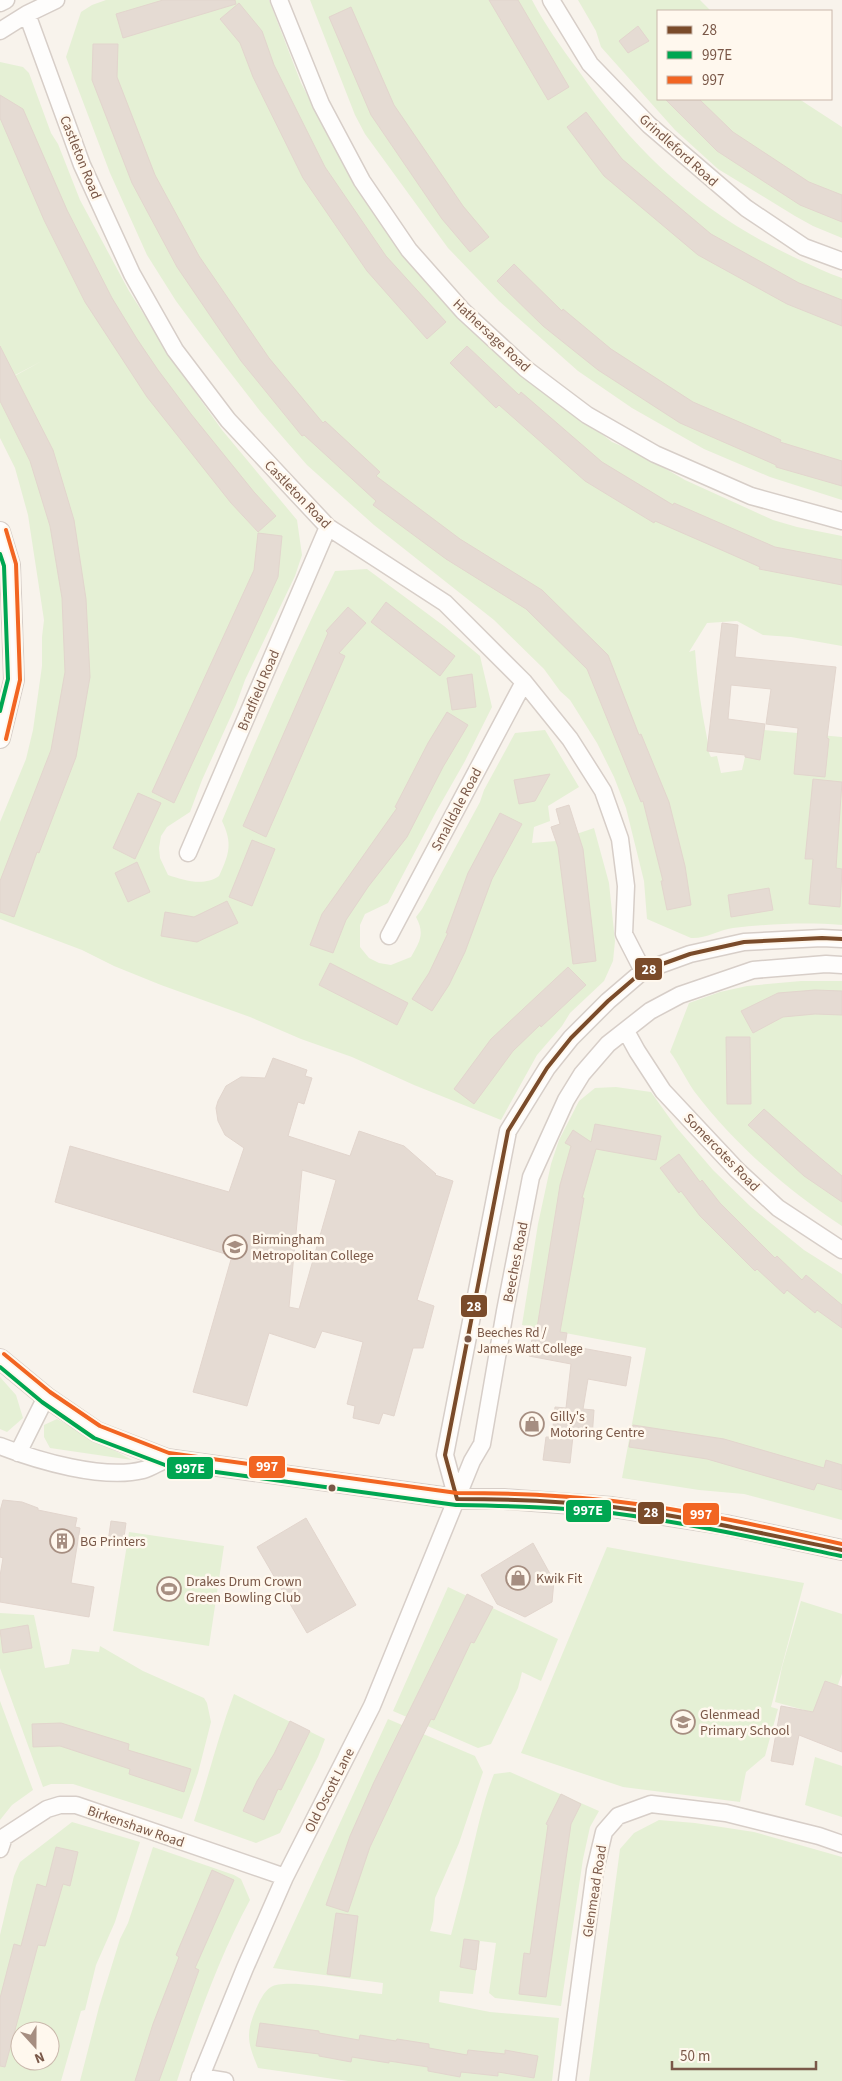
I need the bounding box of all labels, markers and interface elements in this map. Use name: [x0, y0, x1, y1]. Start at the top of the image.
legend: [657, 10, 832, 100]
text: 28: [702, 20, 717, 41]
text: 997E: [702, 45, 732, 66]
text: 997: [702, 70, 724, 91]
street label: Grindleford Road: [635, 110, 722, 192]
street label: Castleton Road: [54, 113, 106, 202]
street label: Hathersage Road: [448, 294, 535, 377]
street label: Castleton Road: [259, 456, 335, 533]
street label: Bradfield Road: [233, 647, 285, 734]
street label: Smalldale Road: [427, 764, 487, 855]
line badge: 28: [634, 957, 663, 981]
text: 28: [642, 960, 656, 980]
street label: Somercotes Road: [679, 1109, 764, 1196]
street label: Beeches Road: [498, 1220, 534, 1304]
place label: Birmingham Metropolitan College: [252, 1230, 374, 1266]
school or university icon: Birmingham Metropolitan College: [222, 1234, 248, 1260]
line badge: 28: [460, 1294, 488, 1318]
text: 28: [467, 1297, 481, 1317]
place label: Beeches Rd / James Watt College: [477, 1324, 583, 1358]
marker: Beeches Rd / James Watt College: [463, 1334, 473, 1344]
place label: Gilly's Motoring Centre: [550, 1407, 645, 1443]
shop icon: Gilly's Motoring Centre: [519, 1411, 545, 1437]
line badge: 997: [248, 1455, 286, 1479]
line badge: 997E: [166, 1456, 214, 1480]
text: 997: [256, 1457, 278, 1477]
text: 997E: [175, 1459, 205, 1479]
unlabelled marker: [327, 1483, 337, 1493]
line badge: 997E: [565, 1499, 612, 1523]
text: 997E: [573, 1501, 603, 1521]
line badge: 28: [637, 1501, 665, 1525]
line badge: 997: [682, 1502, 720, 1526]
text: 28: [644, 1503, 658, 1523]
text: 997: [690, 1505, 712, 1525]
building icon: BG Printers: [49, 1528, 75, 1554]
place label: BG Printers: [80, 1532, 146, 1552]
shop icon: Kwik Fit: [505, 1565, 531, 1591]
place label: Kwik Fit: [536, 1569, 582, 1589]
place label: Drakes Drum Crown Green Bowling Club: [186, 1572, 302, 1608]
sports icon: Drakes Drum Crown Green Bowling Club: [156, 1576, 182, 1602]
place label: Glenmead Primary School: [700, 1705, 790, 1741]
school or university icon: Glenmead Primary School: [670, 1709, 696, 1735]
street label: Old Oscott Lane: [300, 1745, 360, 1836]
street label: Birkenshaw Road: [85, 1801, 187, 1853]
street label: Glenmead Road: [578, 1844, 612, 1939]
north arrow: [10, 2021, 60, 2071]
scale bar: [672, 2038, 816, 2070]
text: N: [31, 2046, 47, 2068]
text: 50 m: [680, 2046, 710, 2067]

